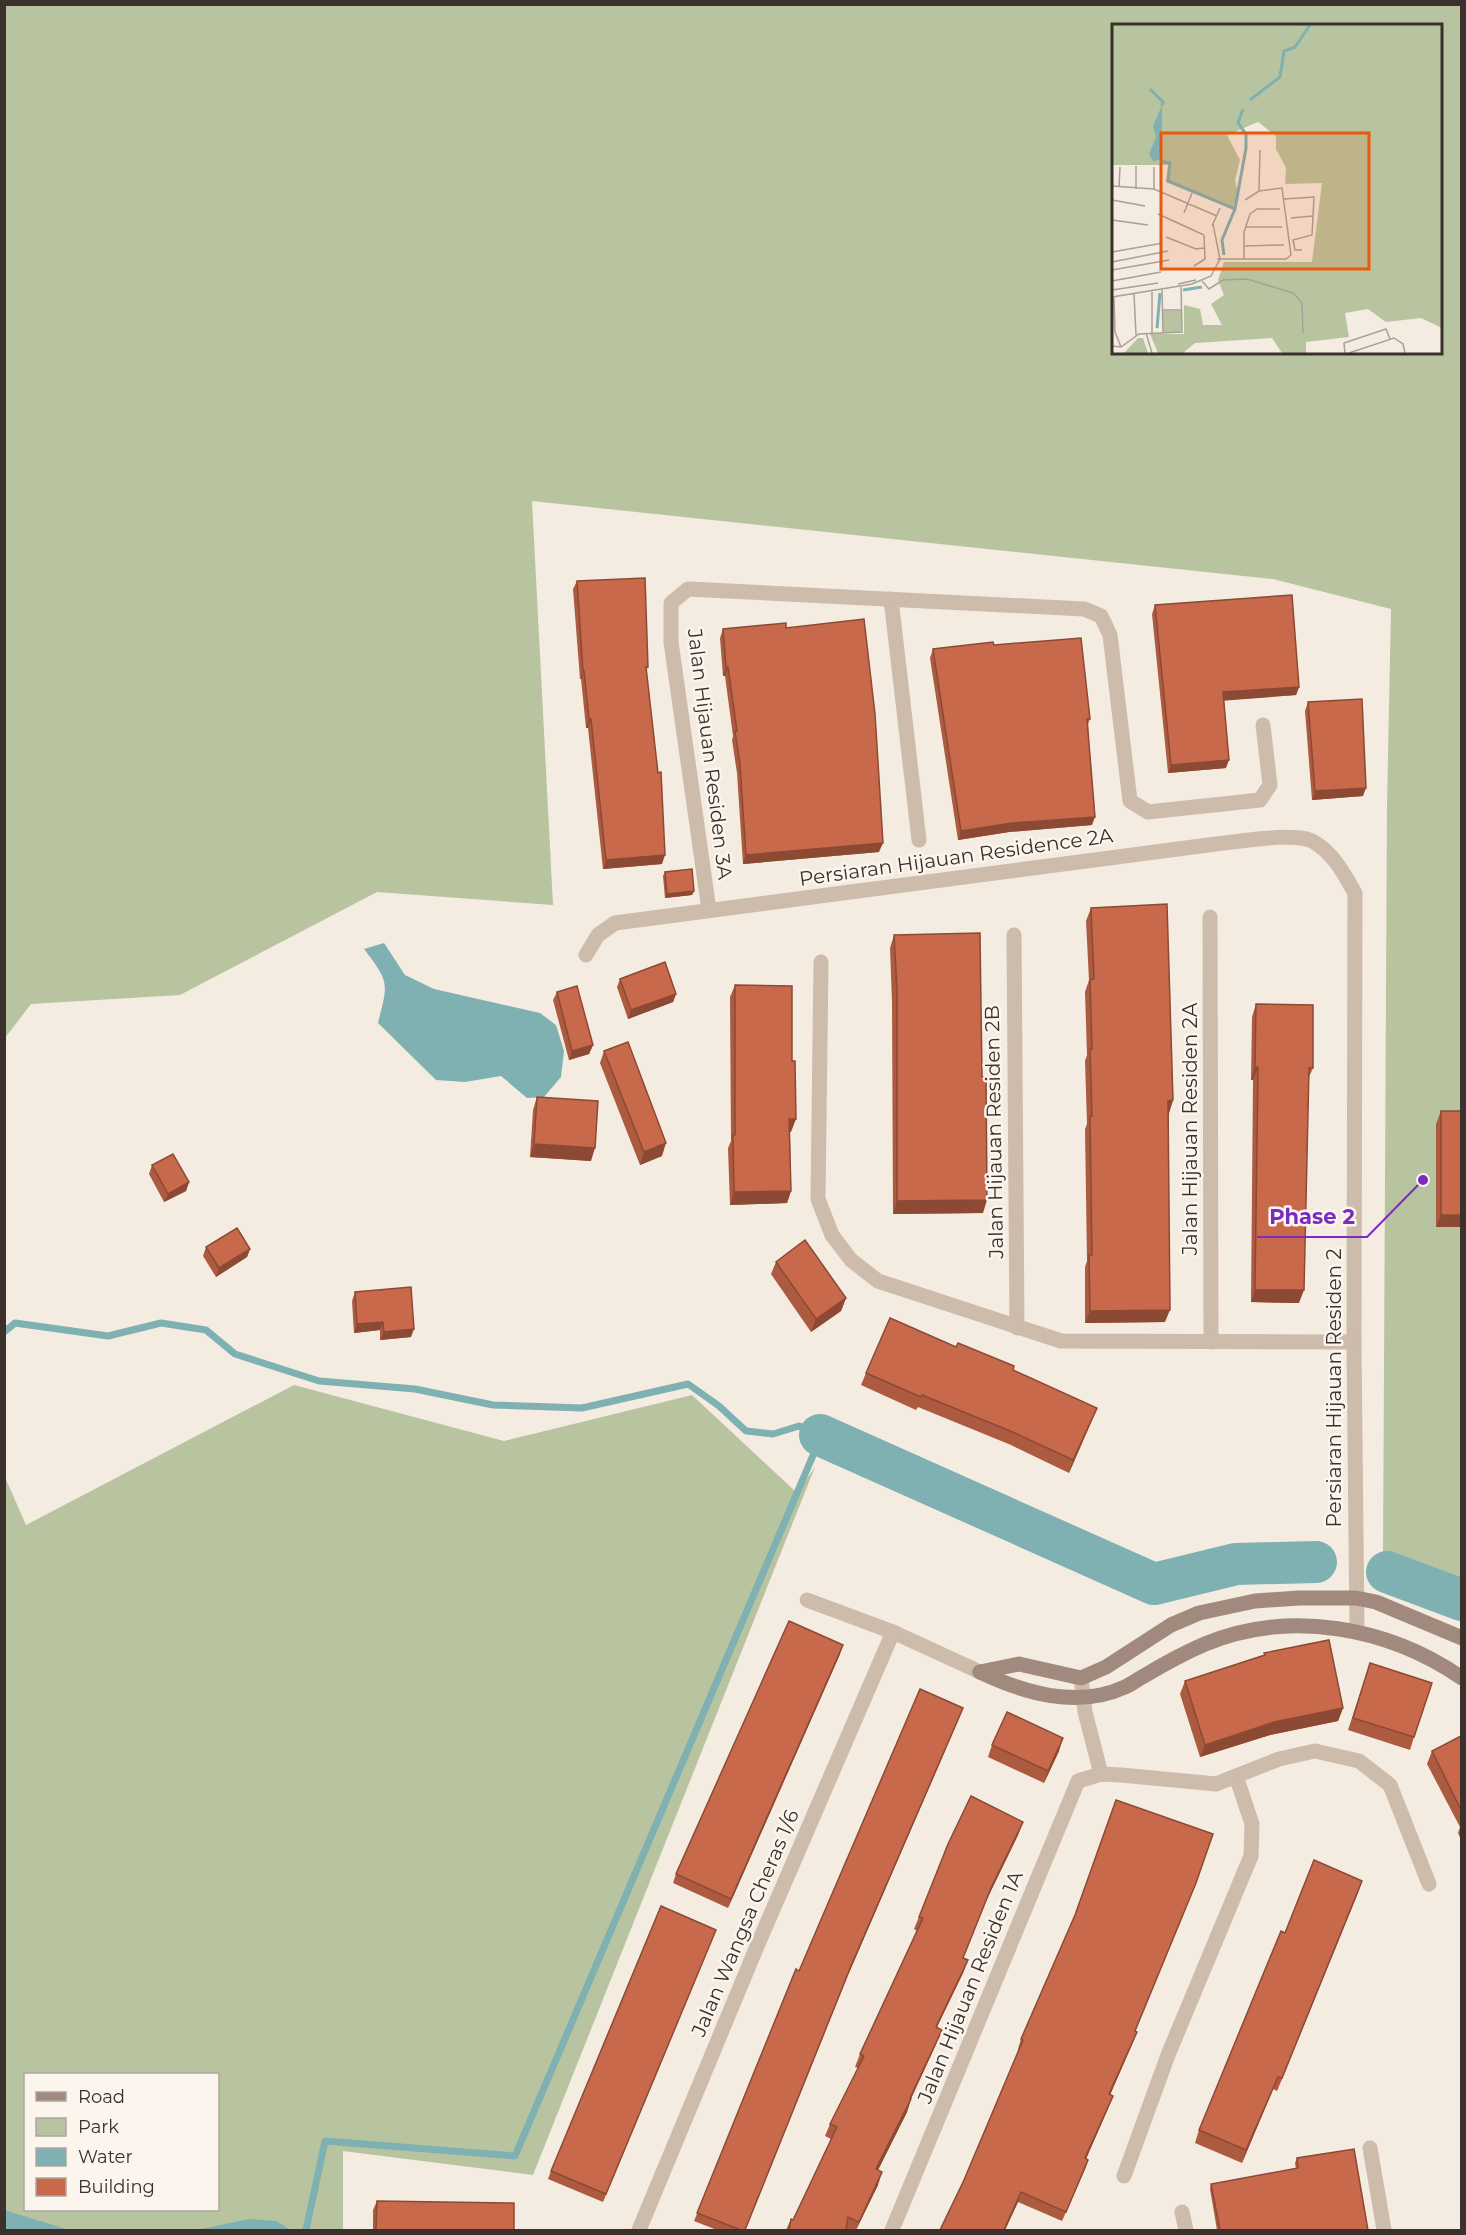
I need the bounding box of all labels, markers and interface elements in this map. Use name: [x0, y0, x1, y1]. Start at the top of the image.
inset map: [1112, 24, 1442, 354]
street label: Jalan Hijauan Residen 3A: [683, 626, 737, 881]
street label: Persiaran Hijauan Residence 2A: [798, 823, 1115, 891]
street label: Jalan Hijauan Residen 2A: [1178, 1002, 1202, 1256]
street label: Jalan Hijauan Residen 2B: [980, 1005, 1008, 1260]
callout: Phase 2: [1257, 1198, 1367, 1237]
text: Phase 2: [1269, 1204, 1355, 1229]
street label: Persiaran Hijauan Residen 2: [1322, 1248, 1346, 1528]
street label: Jalan Wangsa Cheras 1/6: [686, 1806, 804, 2041]
street label: Jalan Hijauan Residen 1A: [912, 1867, 1028, 2108]
legend: [24, 2073, 219, 2211]
text: Road: [78, 2086, 125, 2108]
text: Park: [78, 2116, 119, 2138]
text: Water: [78, 2146, 133, 2168]
text: Building: [78, 2176, 155, 2198]

